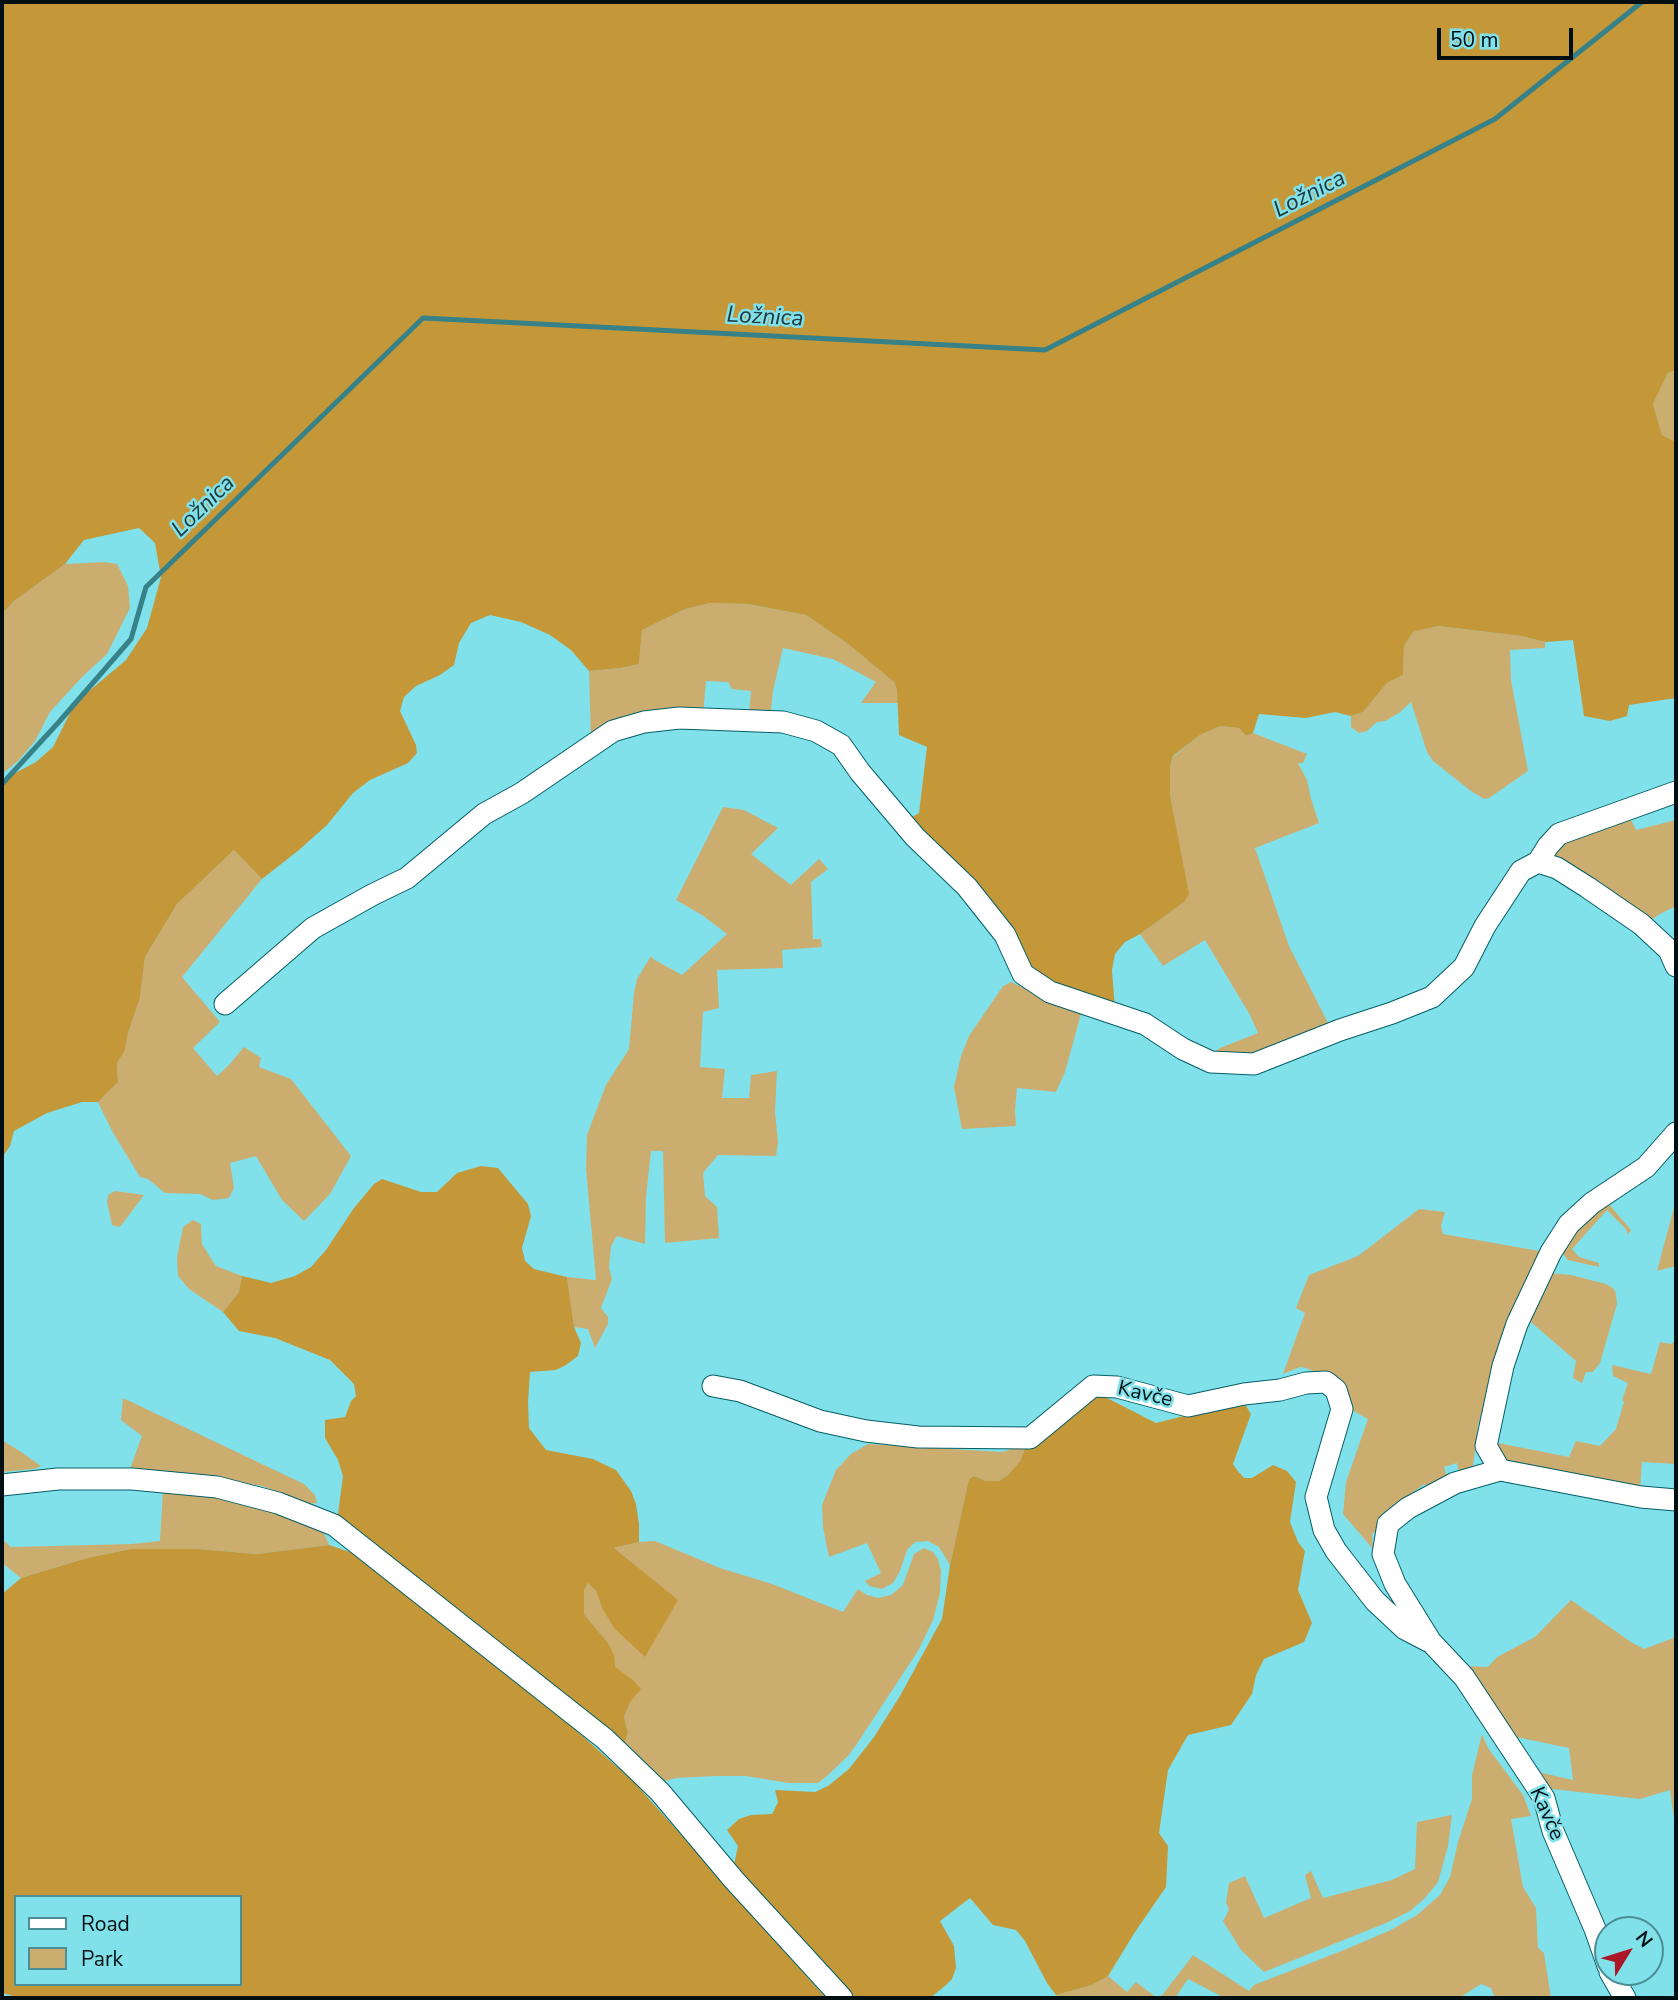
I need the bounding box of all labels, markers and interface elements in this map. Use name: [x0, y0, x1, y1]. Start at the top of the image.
scale bar: [1440, 14, 1576, 58]
text: 50 m: [1450, 26, 1499, 54]
water label: Ložnica: [1270, 165, 1350, 225]
water label: Ložnica: [726, 302, 804, 334]
water label: Ložnica: [167, 470, 241, 544]
street label: Kavče: [1115, 1376, 1175, 1414]
street label: Kavče: [1523, 1784, 1569, 1844]
legend: [14, 1895, 242, 1986]
text: Road: [81, 1910, 130, 1938]
north arrow: [1594, 1916, 1664, 1986]
text: N: [1629, 1926, 1659, 1953]
text: Park: [81, 1945, 123, 1973]

